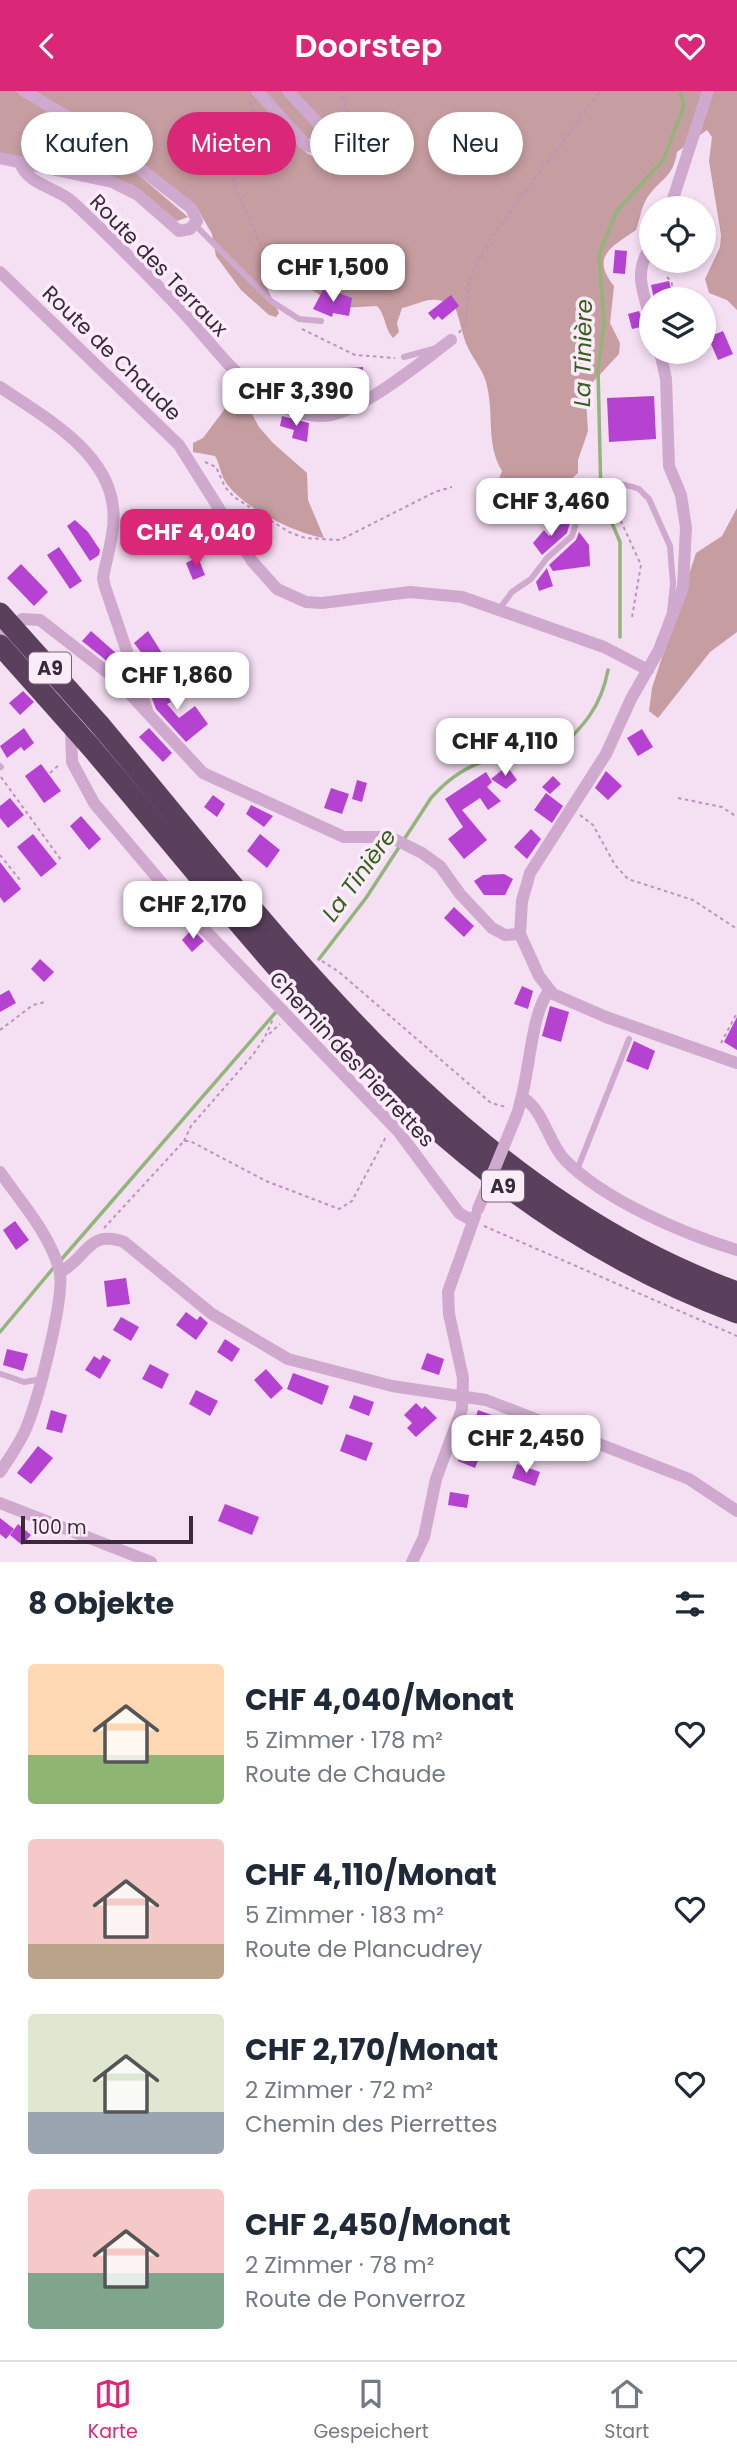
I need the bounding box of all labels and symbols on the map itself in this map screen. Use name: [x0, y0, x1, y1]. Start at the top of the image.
street label: Route des Terraux: [83, 188, 235, 342]
pin: CHF 1,500: [253, 245, 413, 304]
street label: Route de Chaude: [36, 279, 188, 427]
water label: La Tinière: [566, 299, 600, 407]
pin: CHF 3,390: [216, 369, 376, 428]
pin: CHF 3,460: [471, 479, 631, 538]
pin: CHF 4,040: [116, 510, 276, 569]
road number: A9: [29, 653, 71, 683]
pin: CHF 1,860: [97, 653, 257, 712]
pin: CHF 4,110: [425, 719, 585, 778]
water label: La Tinière: [314, 822, 404, 928]
pin: CHF 2,170: [113, 881, 273, 941]
street label: Chemin des Pierrettes: [263, 965, 441, 1153]
road number: A9: [482, 1170, 524, 1201]
pin: CHF 2,450: [446, 1415, 606, 1475]
scale bar: [21, 1513, 192, 1545]

